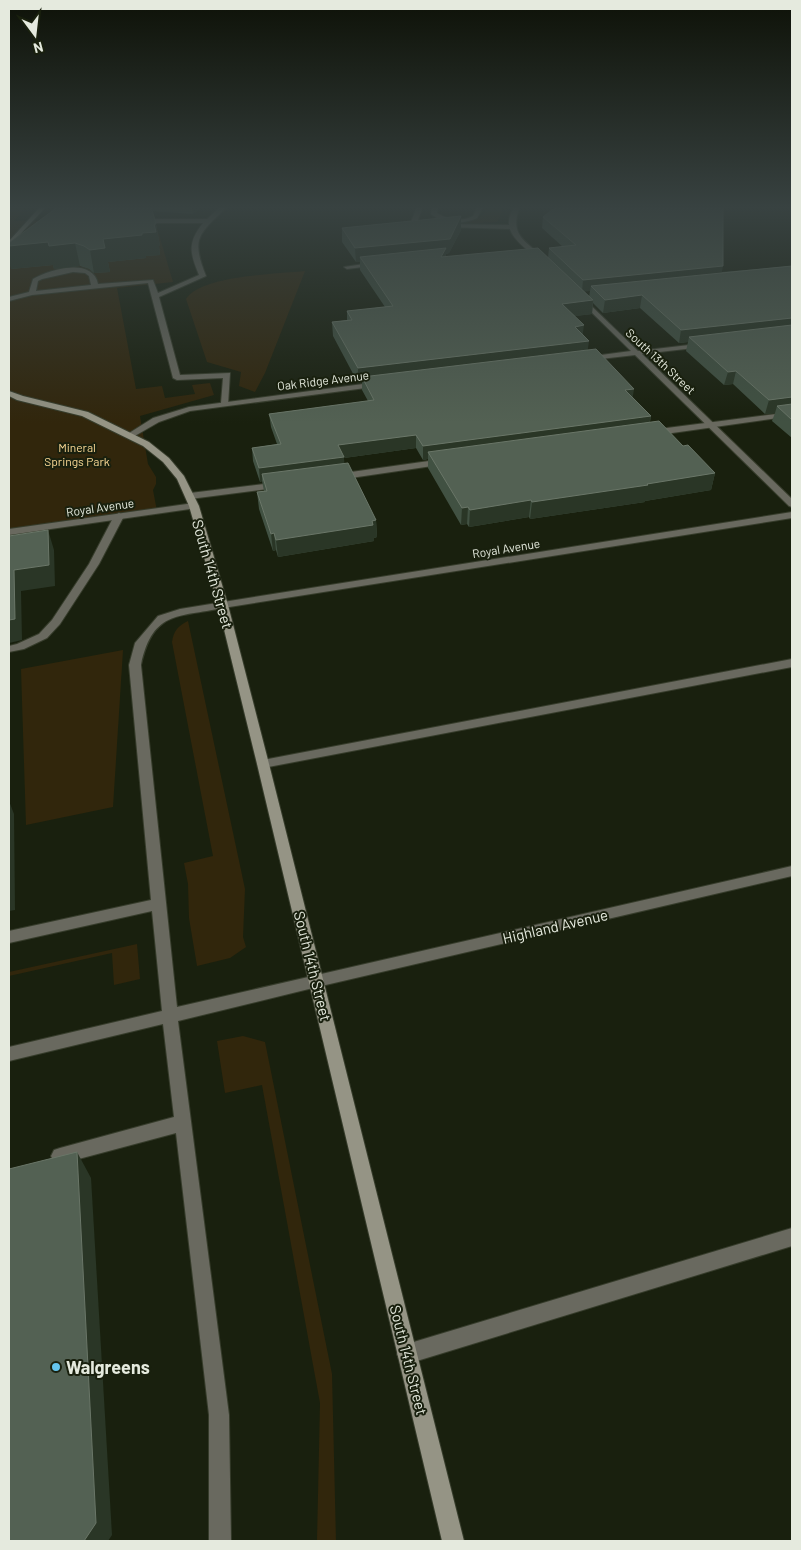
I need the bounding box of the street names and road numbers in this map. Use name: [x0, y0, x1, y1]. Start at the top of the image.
street label: South 13th Street: [623, 325, 699, 397]
street label: Oak Ridge Avenue: [276, 367, 370, 393]
street label: Royal Avenue: [65, 495, 135, 519]
street label: South 14th Street: [189, 517, 237, 631]
street label: Royal Avenue: [471, 536, 541, 560]
street label: Highland Avenue: [501, 905, 609, 947]
street label: South 14th Street: [291, 909, 335, 1023]
street label: South 14th Street: [387, 1303, 431, 1417]

